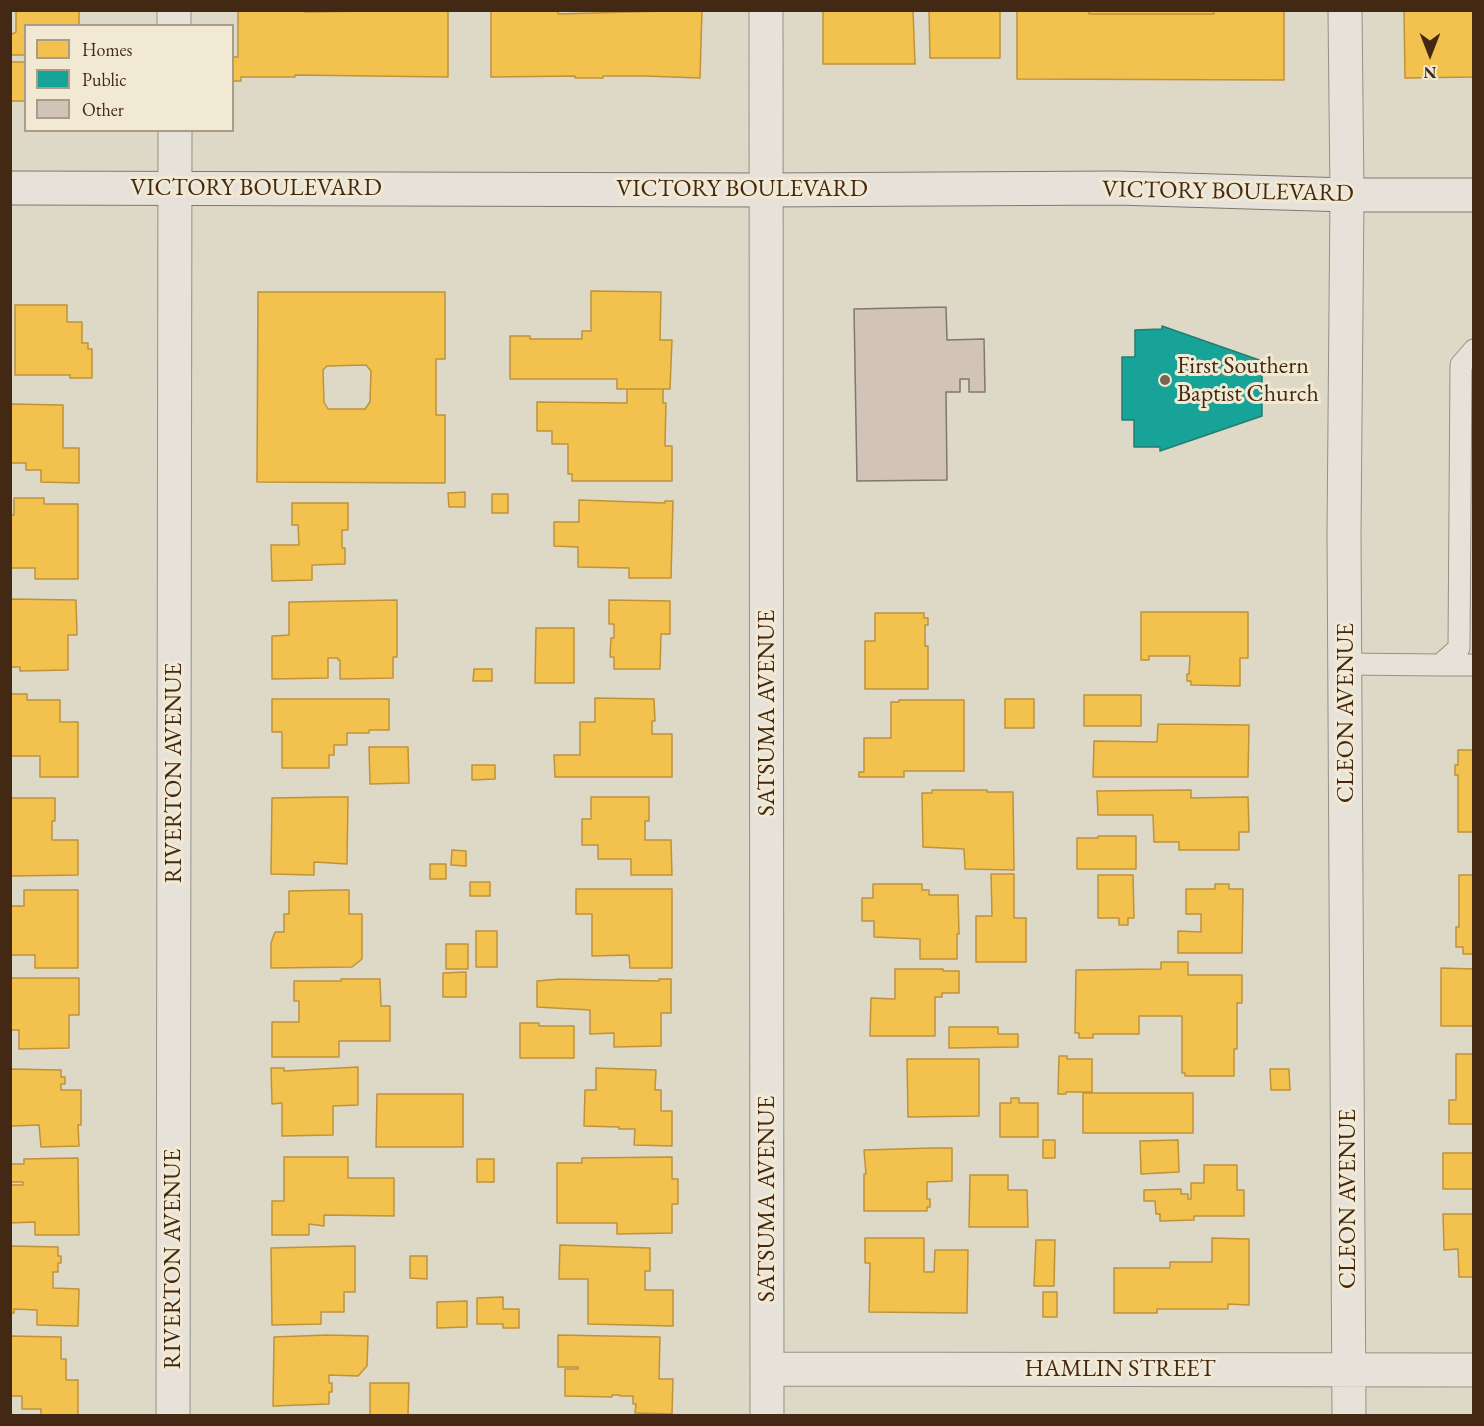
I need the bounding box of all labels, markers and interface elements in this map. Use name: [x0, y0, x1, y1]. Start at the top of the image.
legend: [24, 24, 234, 132]
north arrow: [1400, 24, 1460, 84]
text: Homes: [82, 38, 132, 61]
text: N: [1424, 62, 1436, 83]
text: Public: [82, 68, 126, 91]
text: Other: [82, 98, 124, 121]
street label: VICTORY BOULEVARD: [130, 174, 382, 202]
street label: VICTORY BOULEVARD: [616, 175, 868, 203]
street label: VICTORY BOULEVARD: [1102, 175, 1354, 209]
place label: First Southern Baptist Church: [1177, 352, 1319, 408]
marker: First Southern Baptist Church: [1158, 373, 1172, 387]
street label: SATSUMA AVENUE: [753, 610, 781, 816]
street label: CLEON AVENUE: [1332, 623, 1360, 803]
street label: RIVERTON AVENUE: [160, 663, 188, 883]
street label: SATSUMA AVENUE: [753, 1096, 781, 1302]
street label: CLEON AVENUE: [1334, 1109, 1362, 1289]
street label: RIVERTON AVENUE: [159, 1149, 187, 1369]
street label: HAMLIN STREET: [1024, 1355, 1216, 1383]

